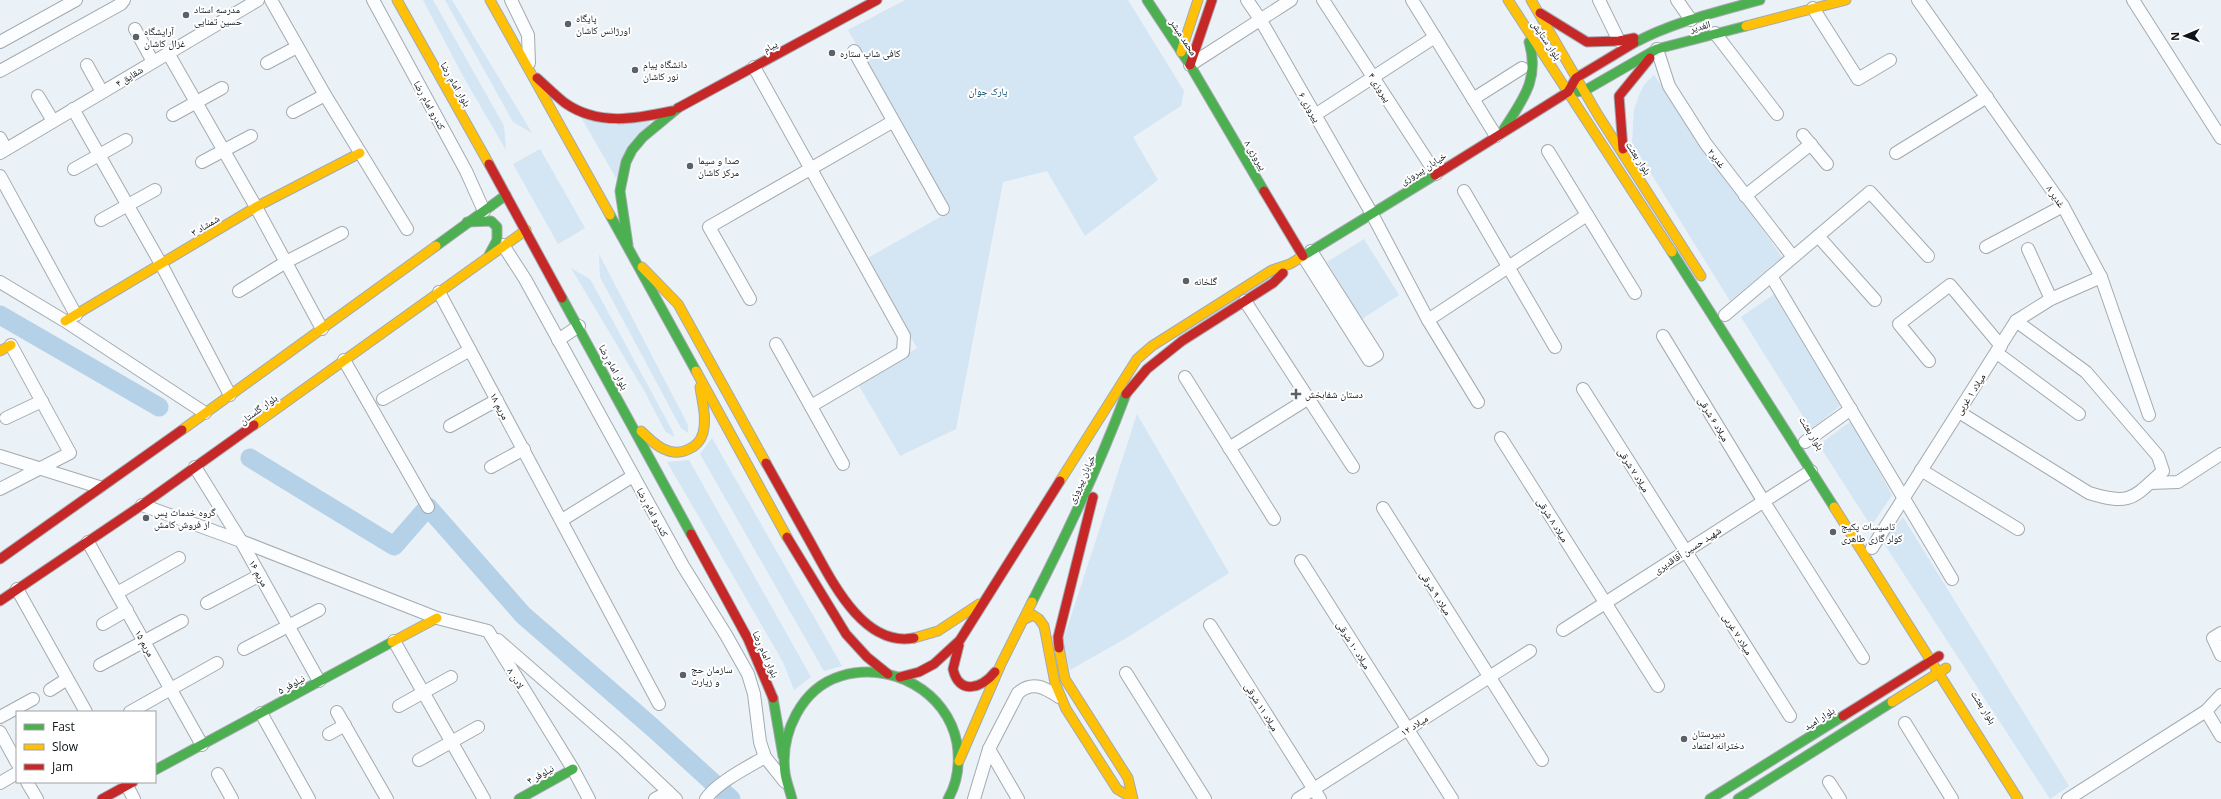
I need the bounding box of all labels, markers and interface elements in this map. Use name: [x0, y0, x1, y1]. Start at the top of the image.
place label: مدرسه استاد حسین تمنایی: [194, 2, 243, 28]
marker: مدرسه استاد حسین تمنایی: [181, 10, 191, 20]
place label: پایگاه اورژانس کاشان: [576, 11, 630, 37]
street label: محمد مبشر: [1166, 15, 1201, 58]
north arrow: [2165, 16, 2205, 56]
street label: بلوار ستایش: [1529, 17, 1566, 63]
street label: الغدیر: [1687, 17, 1712, 36]
marker: پایگاه اورژانس کاشان: [563, 19, 573, 29]
place label: آرایشگاه غزال کاشان: [144, 24, 186, 50]
marker: آرایشگاه غزال کاشان: [131, 32, 141, 42]
text: N: [2167, 32, 2182, 41]
street label: پیام: [760, 36, 780, 56]
place label: کافی شاپ ستاره: [840, 46, 900, 60]
marker: کافی شاپ ستاره: [827, 48, 837, 58]
place label: دانشگاه پیام نور کاشان: [643, 57, 687, 83]
street label: بلوار امام رضا: [437, 59, 475, 110]
street label: شقایق ۴: [113, 62, 146, 90]
marker: دانشگاه پیام نور کاشان: [630, 65, 640, 75]
street label: پیروزی ۴: [1365, 69, 1395, 105]
street label: کندرو امام رضا: [410, 78, 449, 133]
park label: پارک جوان: [969, 84, 1008, 98]
street label: پیروزی ۶: [1296, 89, 1324, 125]
street label: پیروزی ۸: [1241, 137, 1270, 173]
street label: بلوار بعثت: [1623, 139, 1655, 178]
street label: غدیر۲: [1705, 145, 1729, 171]
street label: خیابان پیروزی: [1397, 148, 1449, 188]
place label: صدا و سیما مرکز کاشان: [698, 153, 740, 179]
marker: صدا و سیما مرکز کاشان: [685, 161, 695, 171]
street label: غدیر ۸: [2043, 182, 2069, 210]
street label: شمشاد ۳: [188, 211, 222, 239]
place label: گلخانه: [1194, 274, 1218, 288]
marker: گلخانه: [1181, 276, 1191, 286]
street label: بلوار امام رضا: [595, 342, 632, 393]
street label: میلاد ۱ غربی: [1951, 370, 1989, 417]
place label: دستان شفابخش: [1305, 387, 1363, 401]
marker: دستان شفابخش: [1290, 388, 1302, 400]
street label: بلوار گلستان: [236, 390, 280, 428]
street label: مریم ۱۸: [486, 390, 513, 423]
street label: میلاد ۶ شرقی: [1695, 394, 1733, 444]
street label: بلوار بعثت: [1796, 413, 1828, 453]
street label: میلاد ۷ شرقی: [1615, 445, 1653, 495]
street label: خیابان پیروزی: [1064, 452, 1098, 506]
street label: کندرو امام رضا: [633, 485, 672, 540]
street label: میلاد ۸ شرقی: [1534, 495, 1572, 545]
place label: گروه خدمات پس از فروش کامش: [154, 505, 216, 531]
marker: گروه خدمات پس از فروش کامش: [141, 513, 151, 523]
place label: تاسیسات پکیج کولر گازی طاهری: [1841, 519, 1902, 545]
street label: شهید حسین آقاقدیری: [1650, 523, 1724, 577]
marker: تاسیسات پکیج کولر گازی طاهری: [1828, 527, 1838, 537]
street label: مریم ۱۶: [245, 557, 272, 590]
street label: میلاد ۹ شرقی: [1417, 568, 1455, 618]
street label: میلاد ۷ غربی: [1720, 610, 1757, 658]
street label: میلاد ۱۰ شرقی: [1334, 618, 1375, 672]
street label: مریم ۱۵: [131, 627, 158, 660]
street label: بلوار امام رضا: [749, 628, 783, 680]
place label: سازمان حج و زیارت: [691, 662, 733, 688]
street label: لادن ۸: [504, 665, 528, 691]
marker: سازمان حج و زیارت: [678, 670, 688, 680]
street label: نیلوفر ۵: [275, 671, 307, 697]
street label: میلاد ۱۱ شرقی: [1242, 680, 1283, 734]
street label: بلوار بعثت: [1968, 688, 2000, 727]
street label: بلوار امید: [1801, 703, 1837, 733]
legend: [16, 711, 156, 783]
street label: میلاد ۱۲: [1398, 711, 1431, 739]
text: Fast: [52, 718, 75, 735]
place label: دبیرستان دخترانه اعتماد: [1692, 726, 1744, 752]
marker: دبیرستان دخترانه اعتماد: [1679, 734, 1689, 744]
text: Slow: [52, 738, 79, 755]
text: Jam: [51, 758, 73, 775]
street label: نیلوفر ۴: [524, 761, 556, 787]

